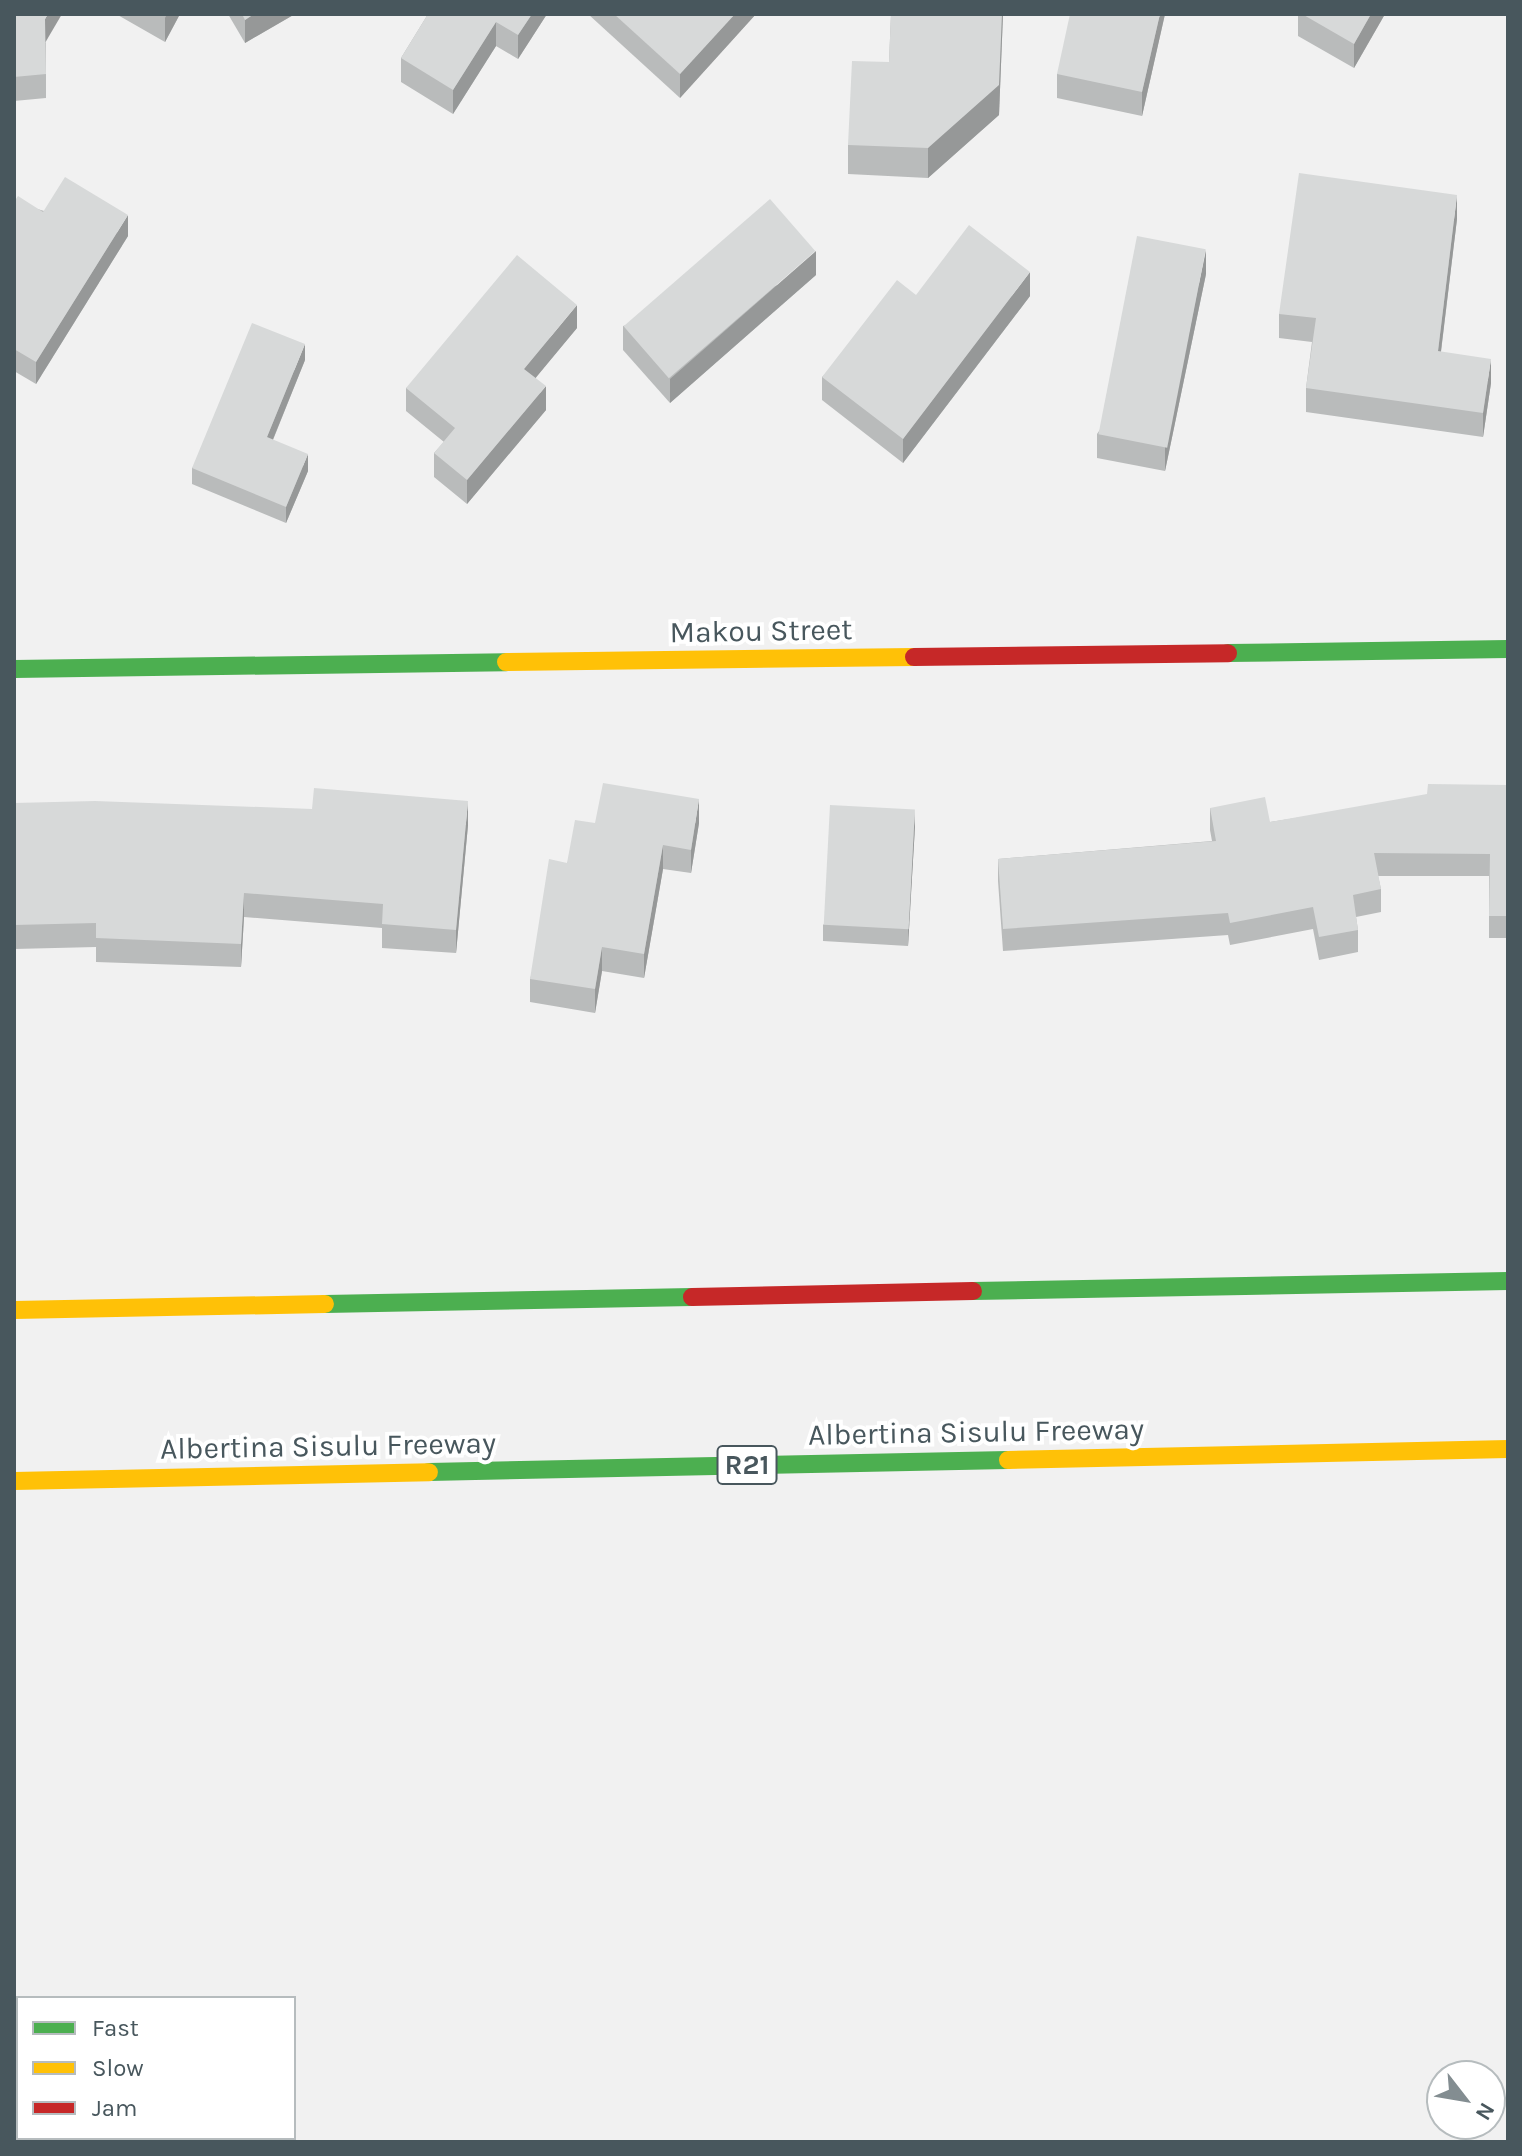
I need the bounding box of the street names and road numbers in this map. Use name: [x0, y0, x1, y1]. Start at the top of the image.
street label: Makou Street: [669, 611, 853, 651]
street label: Albertina Sisulu Freeway: [808, 1411, 1144, 1453]
street label: Albertina Sisulu Freeway: [160, 1425, 496, 1467]
road number: R21: [715, 1441, 779, 1489]

